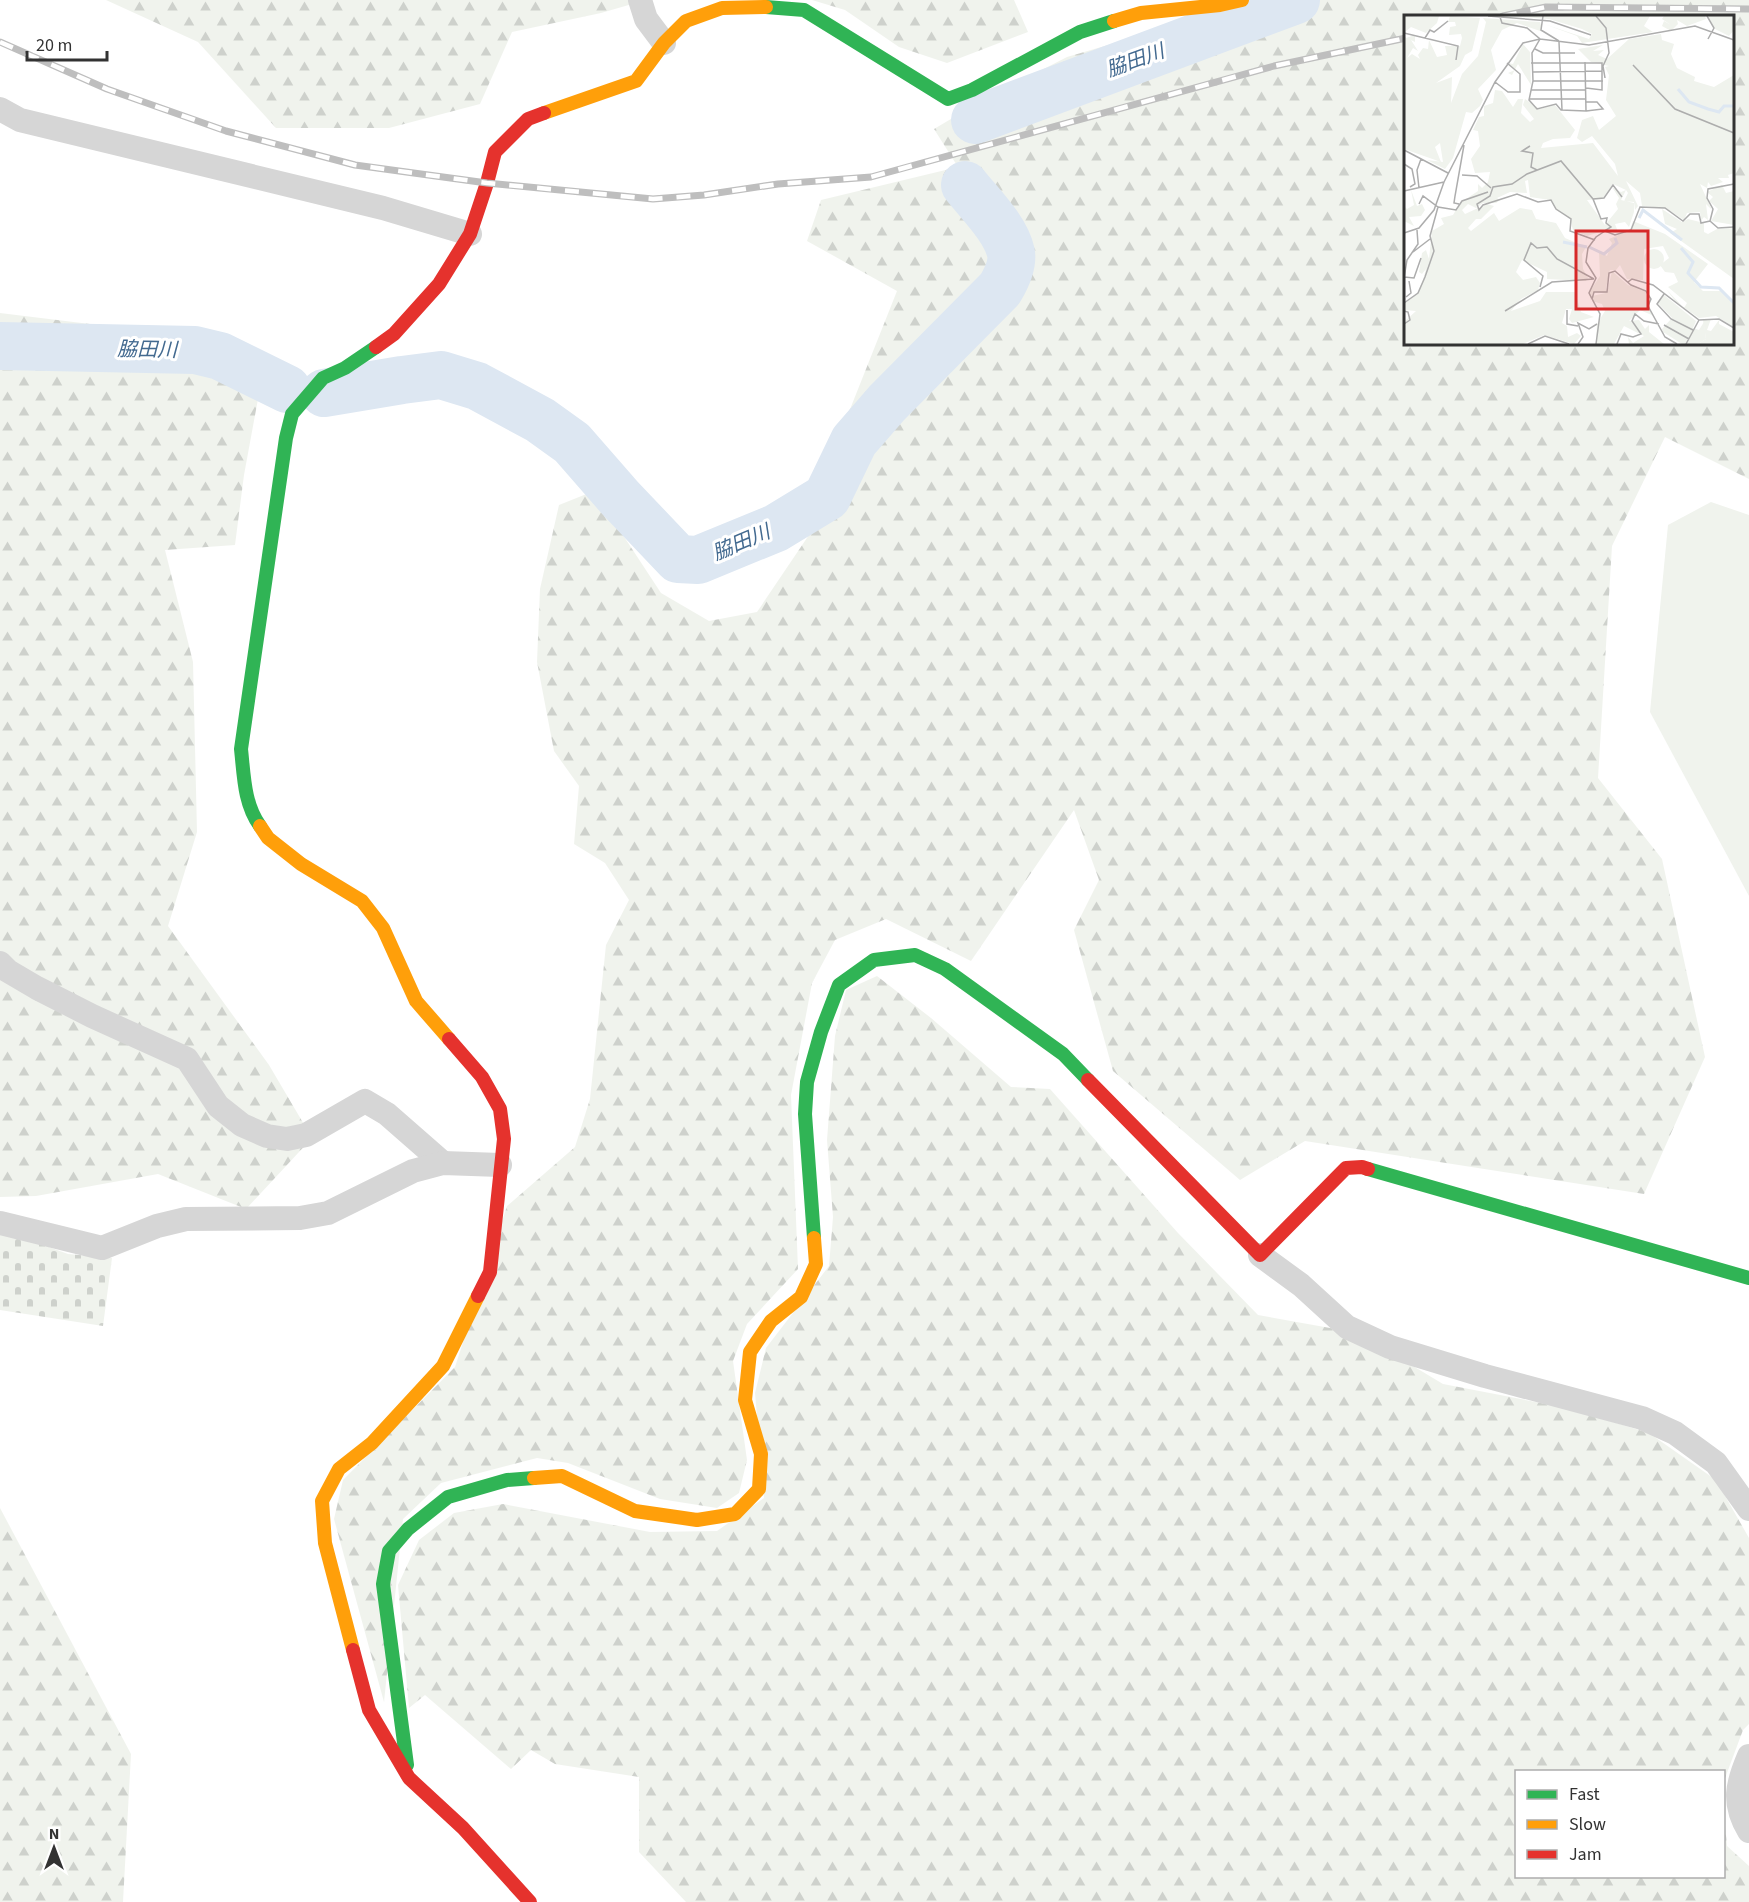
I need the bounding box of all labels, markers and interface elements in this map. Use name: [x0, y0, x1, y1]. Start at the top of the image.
inset map: [1404, 15, 1734, 345]
scale bar: [27, 24, 106, 62]
text: 20 m: [36, 33, 72, 58]
water label: 脇田川: [1102, 37, 1170, 84]
water label: 脇田川: [117, 335, 179, 365]
water label: 脇田川: [708, 518, 776, 568]
legend: [1515, 1770, 1725, 1878]
text: Fast: [1569, 1782, 1600, 1807]
text: Slow: [1569, 1812, 1606, 1837]
north arrow: [24, 1818, 84, 1878]
text: N: [49, 1823, 59, 1845]
text: Jam: [1569, 1842, 1602, 1867]

